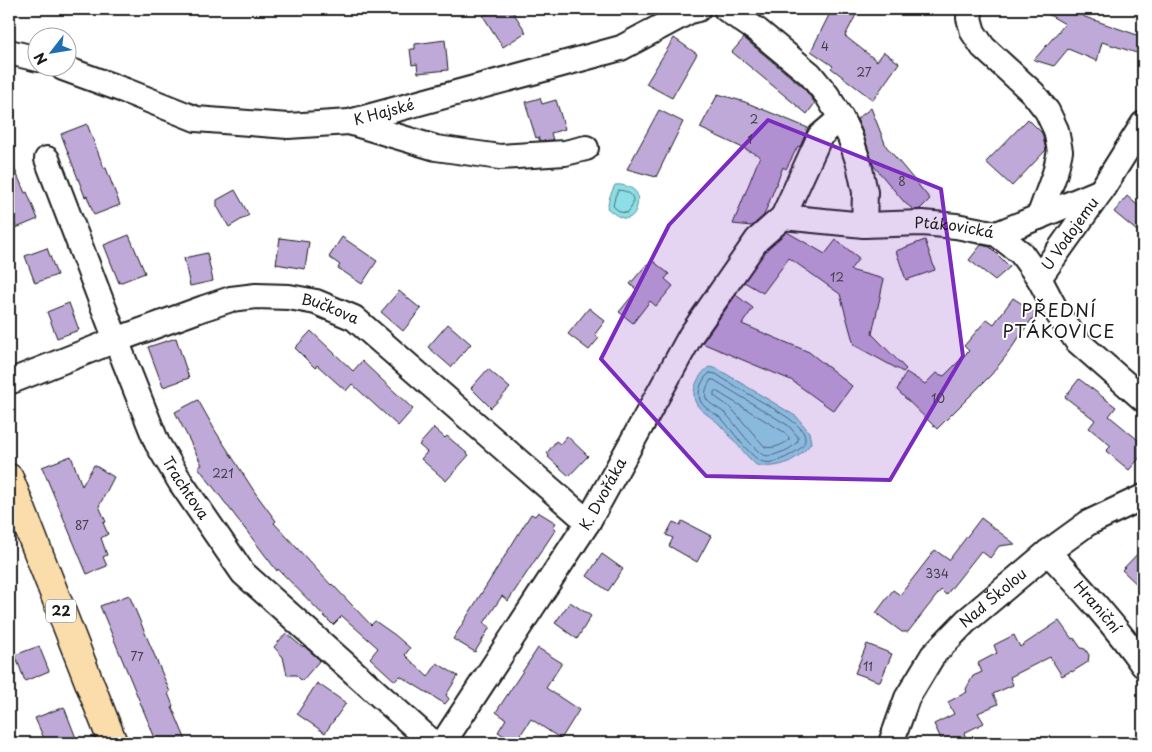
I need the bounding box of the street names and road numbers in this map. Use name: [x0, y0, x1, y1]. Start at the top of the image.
street label: K Hajské: [350, 92, 416, 130]
street label: U Vodojemu: [1035, 192, 1103, 275]
street label: Ptákovická: [914, 210, 997, 243]
street label: Bučkova: [300, 287, 364, 329]
street label: Trachtova: [157, 451, 216, 524]
street label: K. Dvořáka: [573, 453, 632, 534]
street label: Nad Školou: [953, 562, 1031, 632]
street label: Hraniční: [1069, 575, 1128, 638]
road number: 22: [46, 600, 76, 622]

